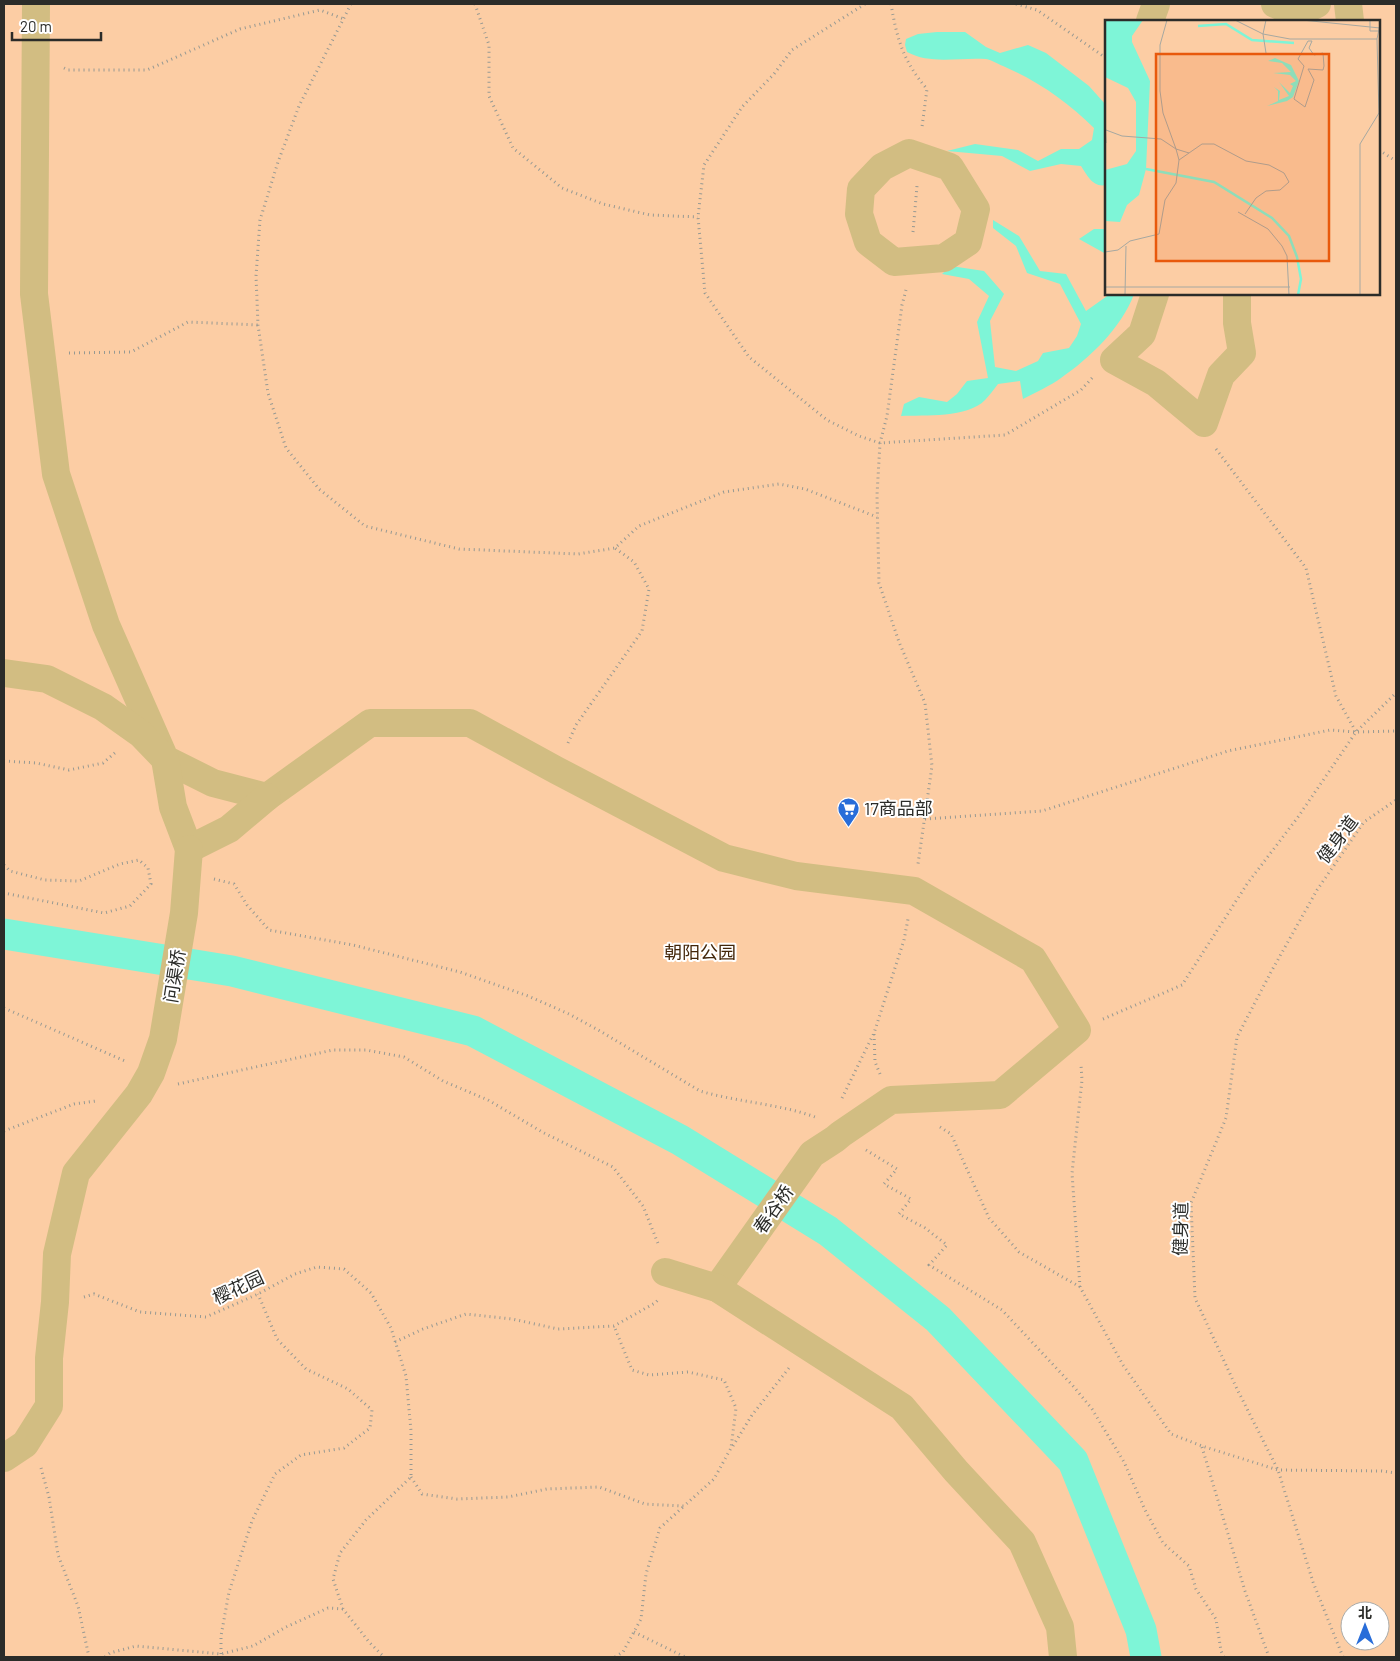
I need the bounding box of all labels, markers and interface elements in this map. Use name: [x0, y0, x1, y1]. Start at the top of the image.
scale bar: [12, 10, 101, 42]
text: 20 m: [20, 17, 52, 35]
inset map: [1105, 20, 1380, 295]
supermarket icon: 17商品部: [836, 796, 860, 827]
place label: 17商品部: [864, 797, 933, 819]
street label: 健身道: [1312, 811, 1362, 867]
park label: 朝阳公园: [664, 941, 736, 963]
street label: 问渠桥: [159, 948, 189, 1004]
street label: 春谷桥: [749, 1181, 797, 1237]
street label: 健身道: [1169, 1202, 1191, 1256]
street label: 樱花园: [209, 1266, 267, 1308]
north arrow: [1340, 1601, 1390, 1651]
text: 北: [1358, 1604, 1372, 1621]

